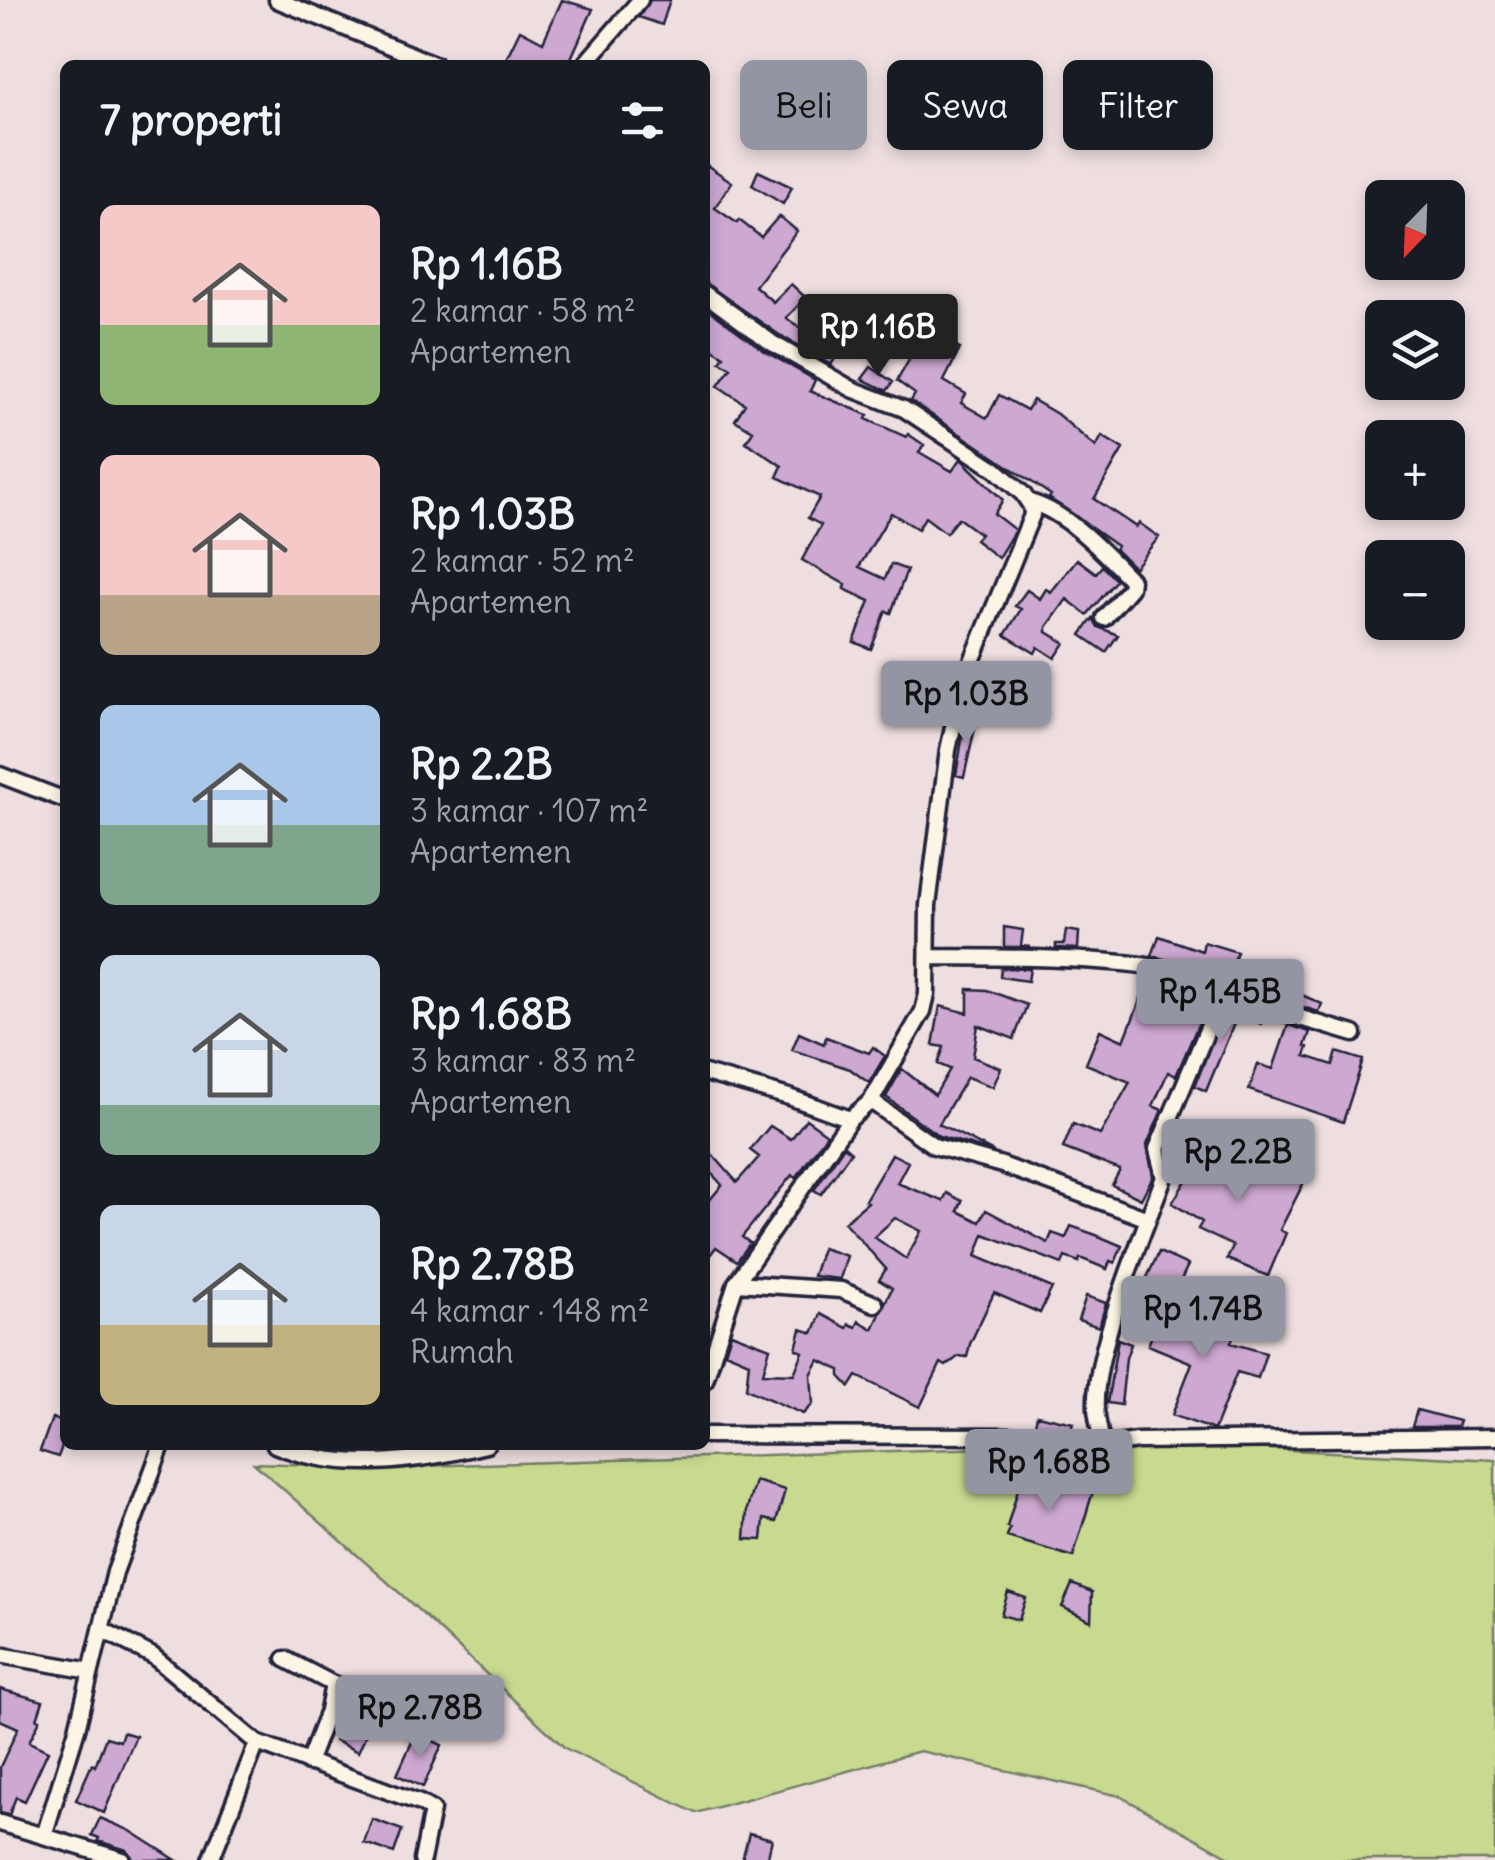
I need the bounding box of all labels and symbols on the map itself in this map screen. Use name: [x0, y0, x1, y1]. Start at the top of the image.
north arrow: [1365, 180, 1465, 280]
pin: Rp 1.16B: [775, 294, 981, 379]
pin: Rp 1.03B: [863, 661, 1069, 746]
pin: Rp 1.45B: [1117, 959, 1323, 1044]
pin: Rp 2.2B: [1146, 1119, 1330, 1204]
pin: Rp 1.74B: [1100, 1276, 1306, 1361]
pin: Rp 1.68B: [946, 1429, 1152, 1514]
pin: Rp 2.78B: [317, 1675, 523, 1760]

